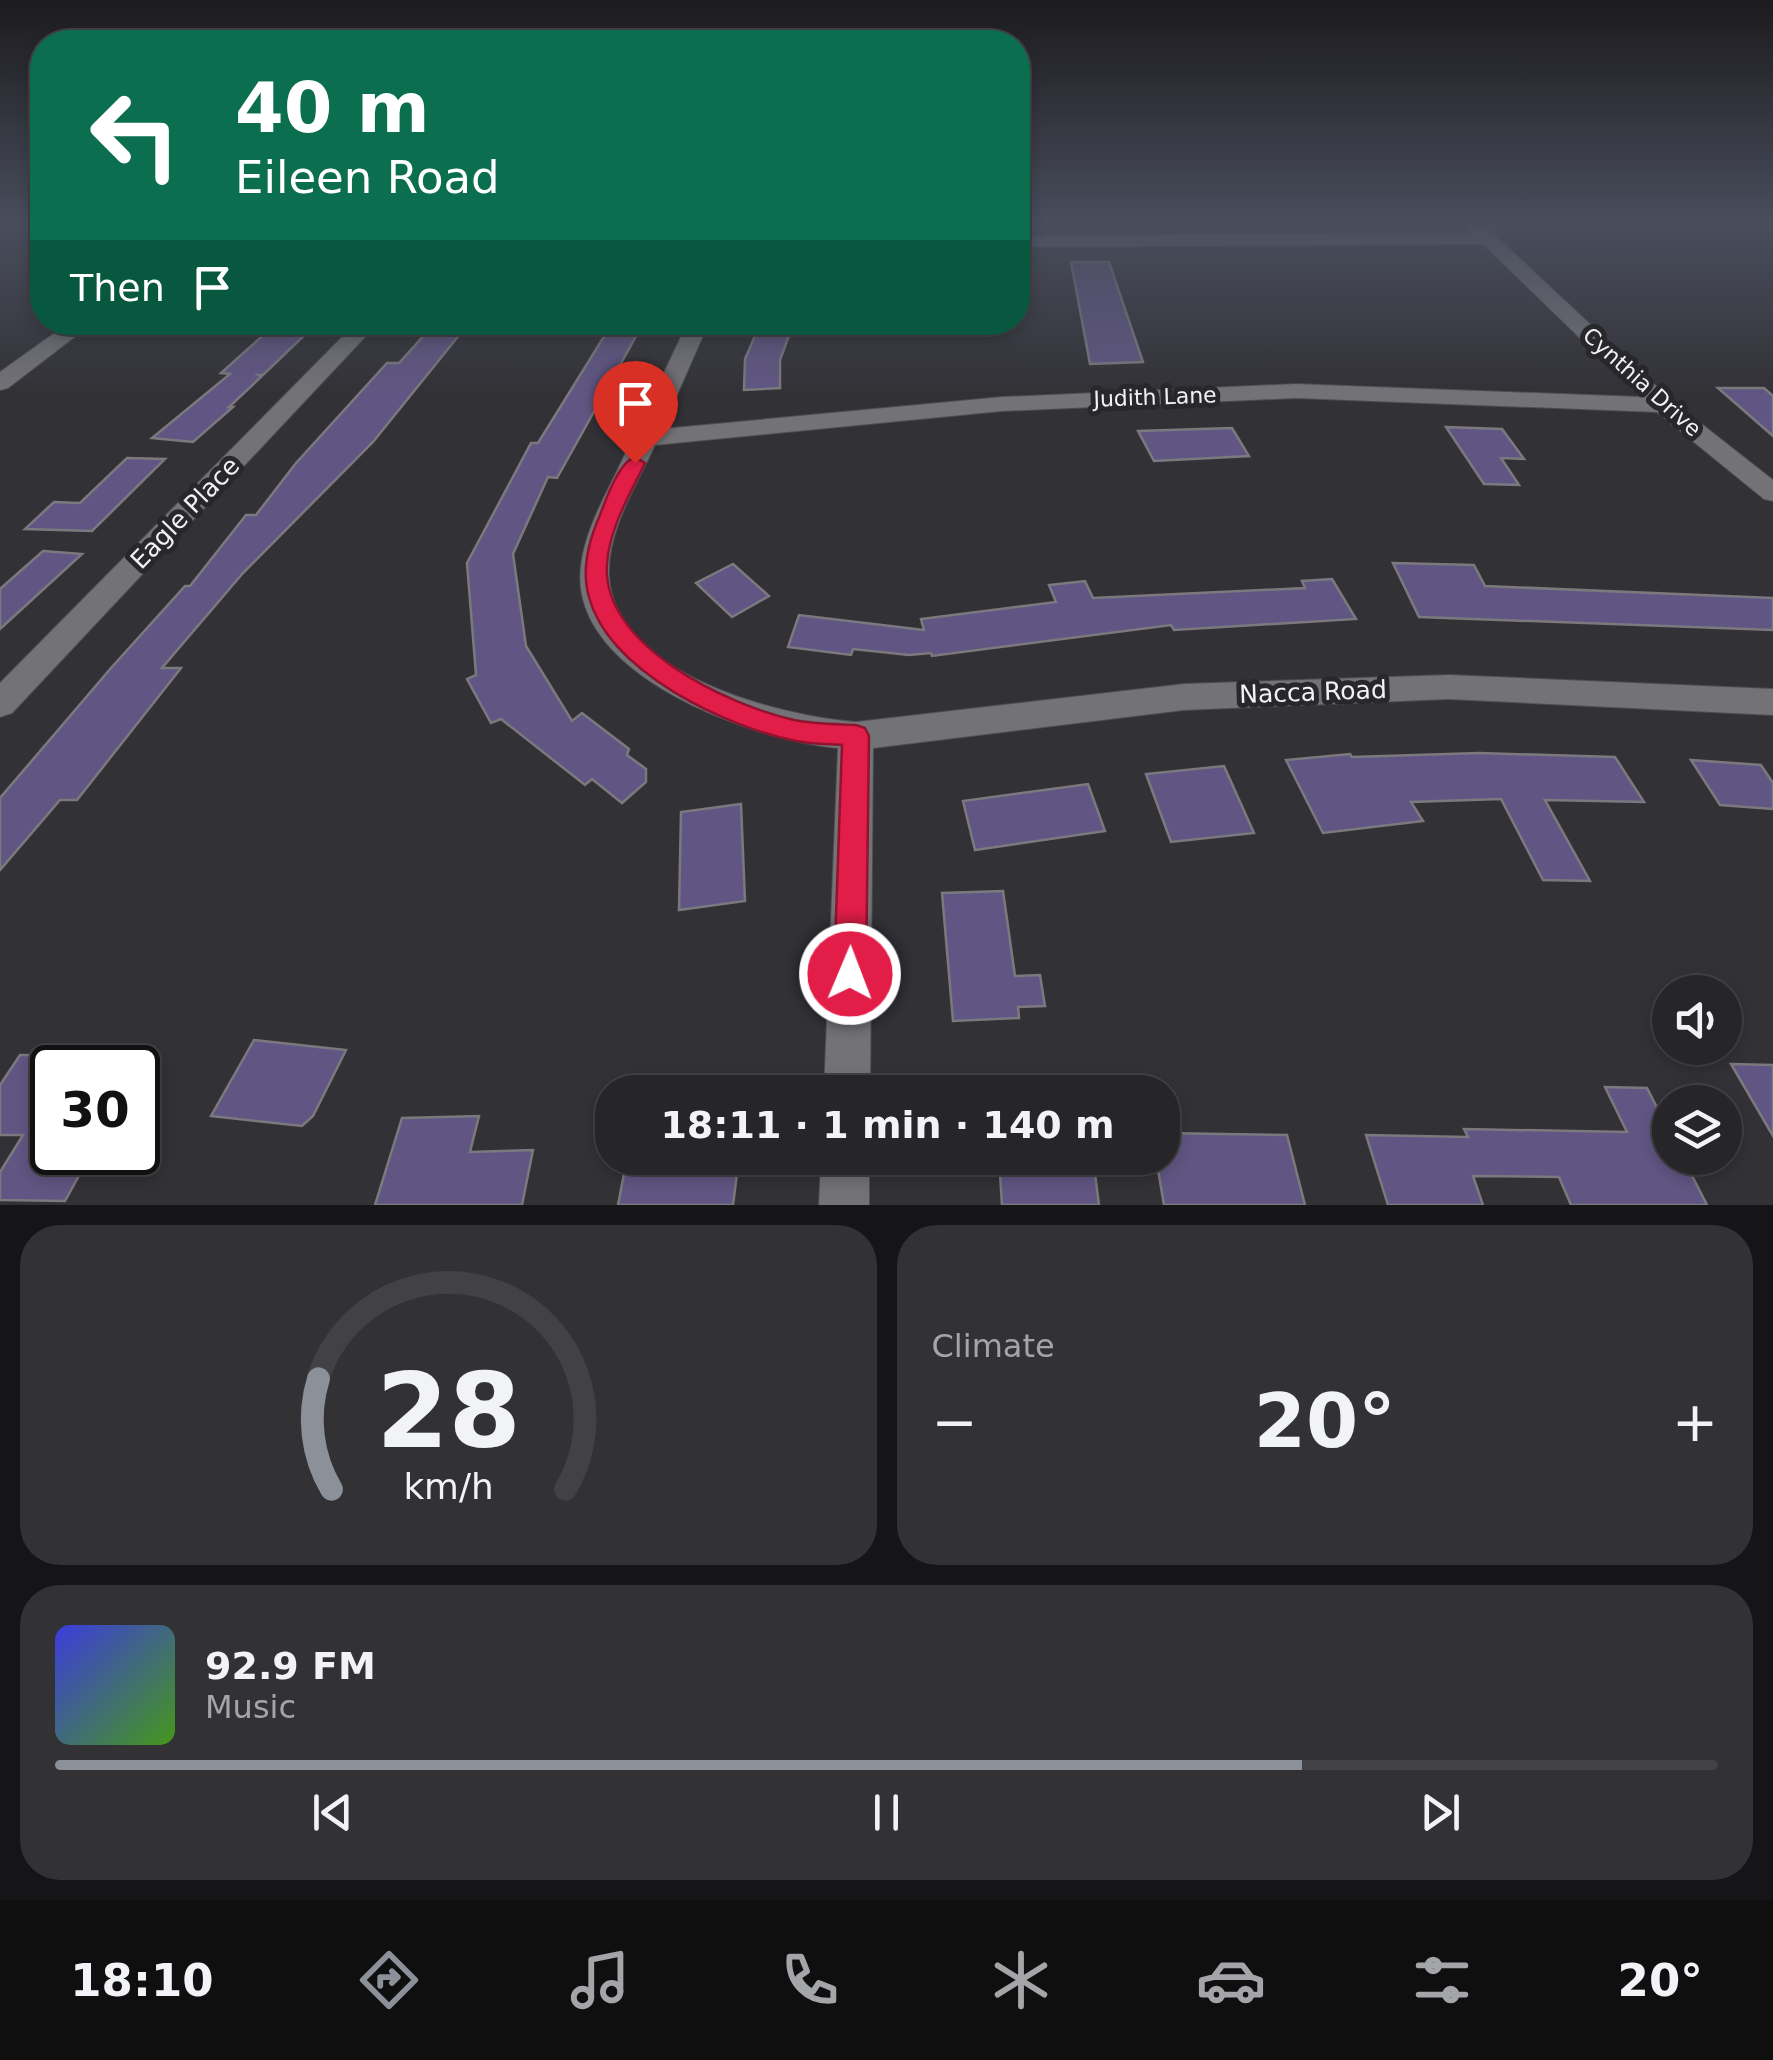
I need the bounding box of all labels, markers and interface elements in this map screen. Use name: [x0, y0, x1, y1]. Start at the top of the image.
text: 40 m: [235, 67, 430, 149]
icon: left: [70, 70, 200, 200]
text: Eileen Road: [235, 151, 500, 204]
icon: arrive: [185, 260, 240, 315]
text: Then: [70, 266, 165, 310]
street label: Cynthia Drive: [1578, 322, 1706, 442]
pin: [593, 361, 678, 464]
icon: arrive: [608, 376, 663, 431]
street label: Judith Lane: [1091, 382, 1217, 412]
street label: Eagle Place: [125, 451, 245, 575]
street label: Nacca Road: [1239, 675, 1387, 709]
position arrow: [798, 922, 902, 1026]
map controls: [1652, 975, 1742, 1175]
button: sound: [1652, 975, 1742, 1065]
speed limit sign: 30: [30, 1045, 160, 1175]
button: layers: [1652, 1085, 1742, 1175]
text: 18:11 · 1 min · 140 m: [660, 1103, 1115, 1147]
text: Climate: [932, 1327, 1055, 1365]
text: 28: [376, 1350, 521, 1472]
text: 20°: [1254, 1377, 1396, 1465]
text: −: [932, 1390, 978, 1454]
text: +: [1672, 1390, 1718, 1454]
text: km/h: [403, 1466, 493, 1507]
text: 92.9 FM: [205, 1644, 376, 1688]
text: Music: [205, 1688, 296, 1726]
icon: previous: [305, 1785, 360, 1840]
icon: pause: [859, 1785, 914, 1840]
icon: next: [1413, 1785, 1468, 1840]
icon: directions: [354, 1945, 424, 2015]
icon: music: [565, 1945, 635, 2015]
icon: phone: [775, 1945, 845, 2015]
icon: climate: [986, 1945, 1056, 2015]
icon: car: [1196, 1945, 1266, 2015]
icon: filters: [1407, 1945, 1477, 2015]
text: 18:10: [70, 1954, 214, 2007]
text: 20°: [1618, 1954, 1703, 2007]

